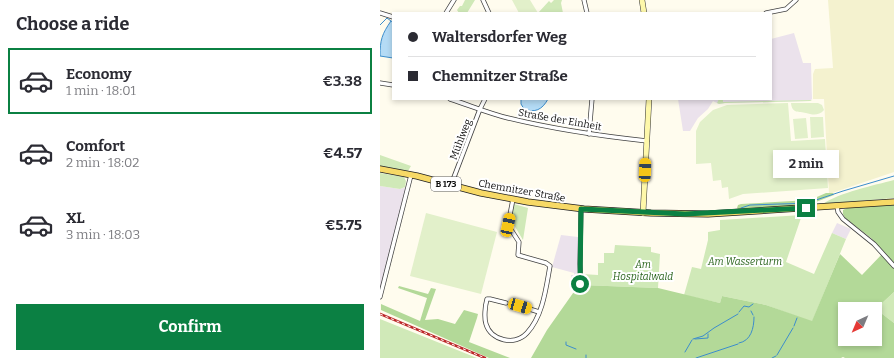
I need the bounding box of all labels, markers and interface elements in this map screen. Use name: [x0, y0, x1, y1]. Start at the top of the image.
text: Choose a ride: [16, 13, 129, 35]
text: Waltersdorfer Weg: [432, 28, 567, 46]
icon: car: [18, 63, 54, 99]
text: Economy: [66, 65, 132, 83]
text: Chemnitzer Straße: [432, 67, 568, 85]
text: €3.38: [322, 72, 362, 90]
text: 1 min · 18:01: [66, 83, 136, 98]
street label: Straße der Einheit: [517, 107, 603, 133]
street label: Mühlweg: [448, 117, 474, 162]
icon: car: [18, 135, 54, 171]
text: Comfort: [66, 137, 125, 155]
text: €4.57: [323, 144, 362, 162]
callout: 2 min: [773, 150, 839, 178]
text: 2 min · 18:02: [66, 155, 139, 170]
text: 2 min: [789, 156, 823, 171]
car: [639, 158, 651, 182]
road number: B 173: [431, 177, 461, 191]
street label: Chemnitzer Straße: [477, 177, 566, 205]
route end: [797, 199, 815, 217]
icon: car: [18, 207, 54, 243]
text: XL: [66, 209, 85, 227]
car: [500, 212, 516, 238]
text: €5.75: [325, 216, 362, 234]
text: 3 min · 18:03: [66, 227, 140, 242]
park label: Am Wasserturm: [707, 256, 782, 268]
park label: Am Hospitalwald: [613, 259, 673, 283]
route start: [571, 275, 589, 293]
car: [507, 297, 533, 315]
north arrow: [838, 302, 882, 346]
map controls: [838, 302, 882, 346]
button: Confirm: [16, 304, 364, 350]

